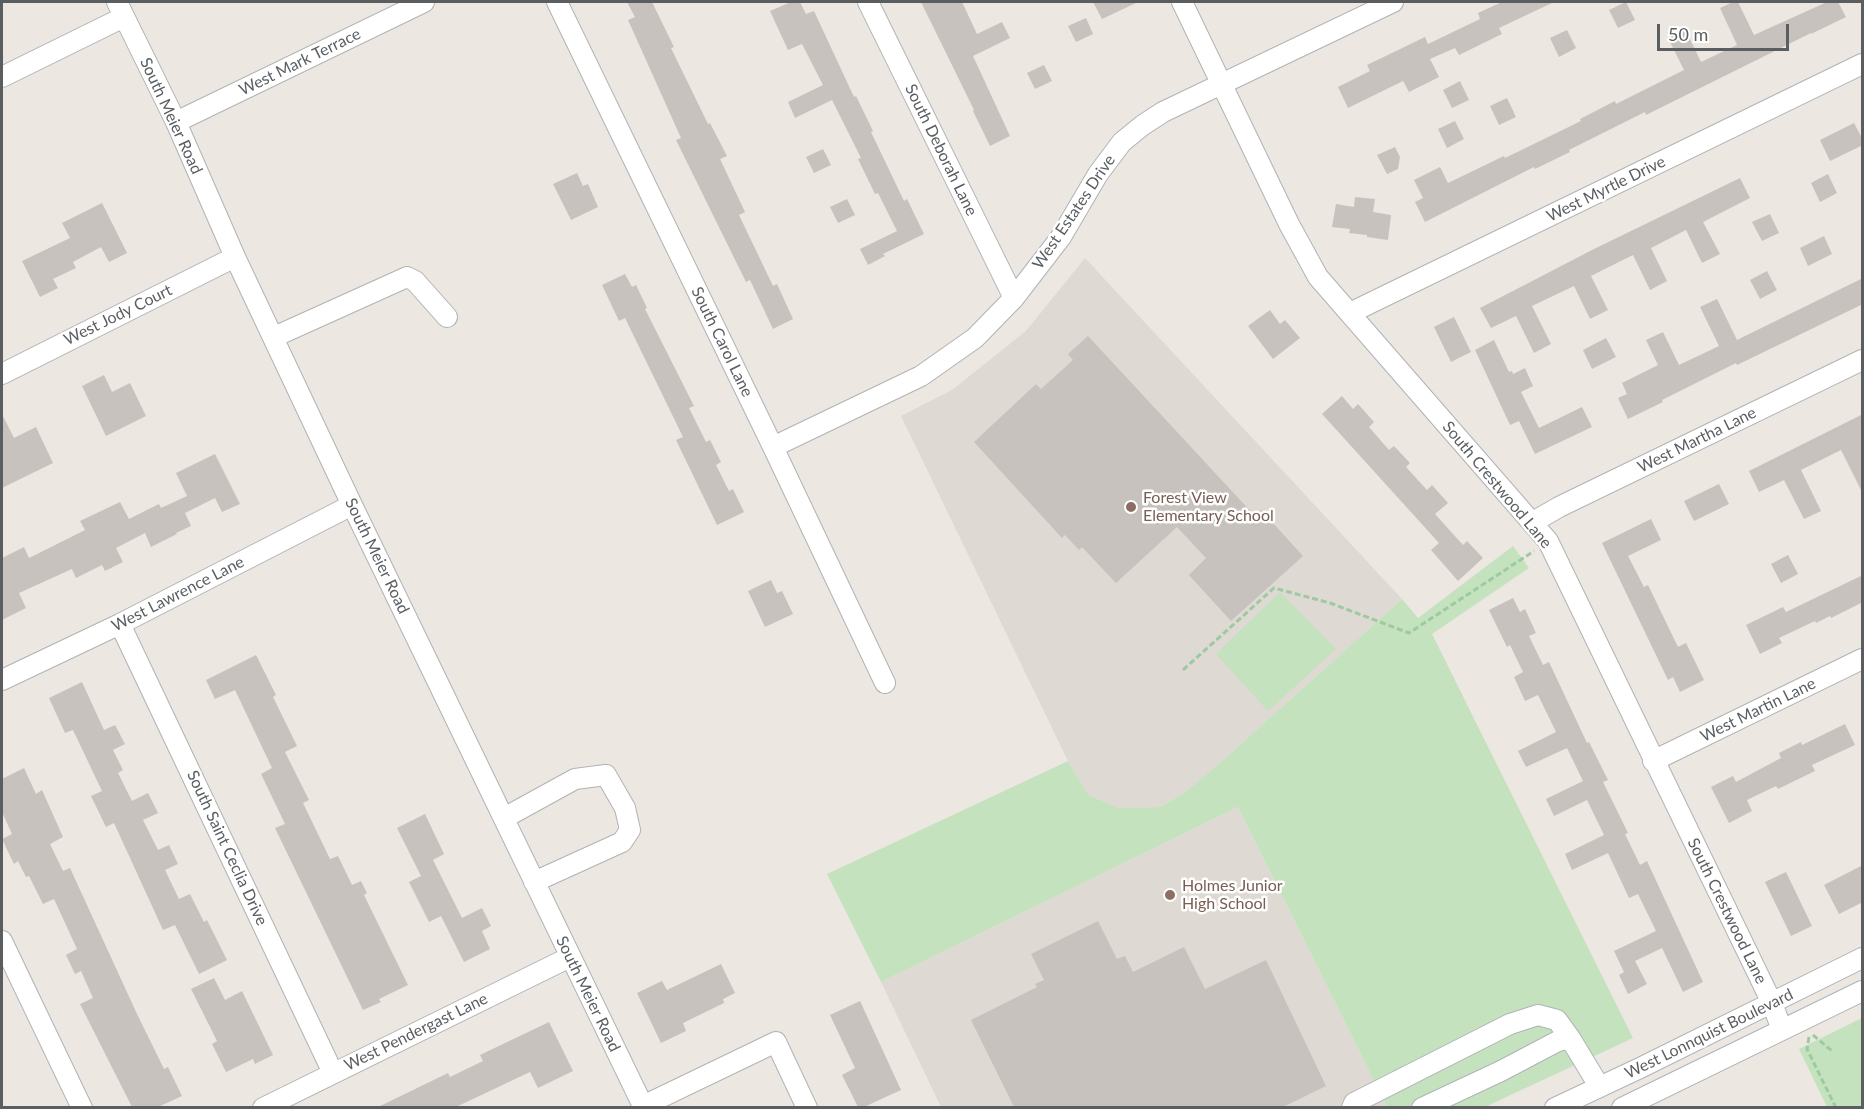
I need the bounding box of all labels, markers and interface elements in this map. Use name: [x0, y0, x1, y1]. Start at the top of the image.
scale bar: [1660, 12, 1792, 50]
text: 50 m: [1668, 23, 1708, 45]
street label: West Mark Terrace: [236, 24, 364, 100]
street label: South Meier Road: [136, 55, 206, 177]
street label: South Deborah Lane: [901, 81, 981, 219]
street label: West Estates Drive: [1029, 151, 1119, 273]
street label: West Myrtle Drive: [1543, 152, 1669, 226]
street label: West Jody Court: [61, 281, 175, 349]
street label: South Carol Lane: [687, 284, 757, 400]
street label: West Martha Lane: [1635, 403, 1759, 477]
street label: South Crestwood Lane: [1438, 418, 1556, 552]
place label: Forest View Elementary School: [1143, 488, 1274, 526]
street label: South Meier Road: [341, 495, 413, 617]
marker: Forest View Elementary School: [1124, 500, 1138, 514]
street label: West Lawrence Lane: [109, 552, 247, 636]
street label: West Martin Lane: [1697, 674, 1819, 746]
street label: South Saint Ceclia Drive: [183, 767, 271, 929]
street label: South Crestwood Lane: [1683, 835, 1771, 987]
place label: Holmes Junior High School: [1182, 876, 1283, 914]
marker: Holmes Junior High School: [1163, 888, 1177, 902]
street label: South Meier Road: [552, 933, 624, 1055]
street label: West Lonnquist Boulevard: [1622, 985, 1796, 1083]
street label: West Pendergast Lane: [341, 989, 491, 1075]

